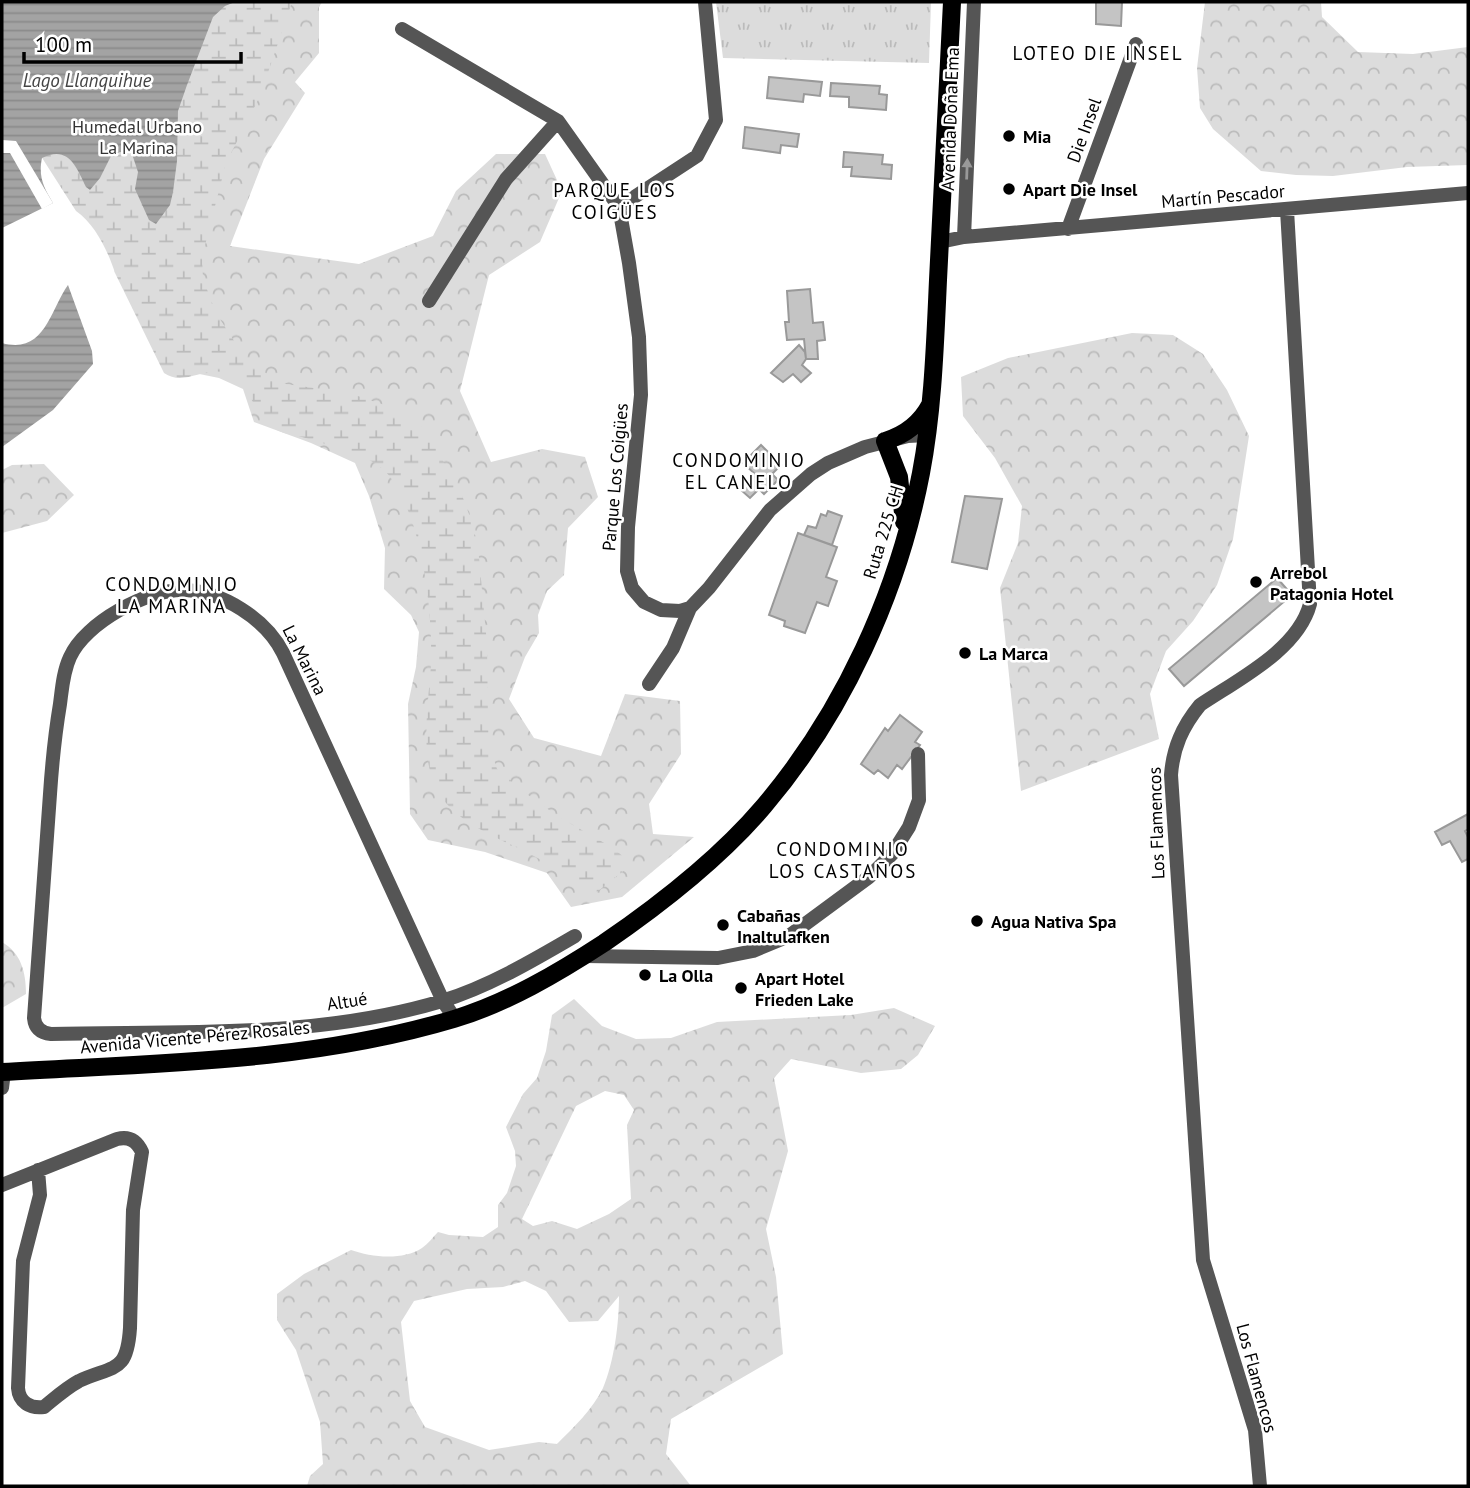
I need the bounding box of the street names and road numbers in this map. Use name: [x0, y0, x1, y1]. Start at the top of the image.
street label: Avenida Doña Ema: [936, 47, 964, 191]
street label: Die Insel: [1062, 94, 1107, 166]
street label: Martín Pescador: [1160, 179, 1286, 213]
street label: Parque Los Coigües: [597, 402, 633, 552]
street label: Ruta 225 CH: [858, 482, 908, 582]
street label: La Marina: [278, 621, 332, 699]
street label: Los Flamencos: [1143, 766, 1169, 880]
street label: Altué: [325, 986, 369, 1016]
street label: Avenida Vicente Pérez Rosales: [79, 1015, 311, 1059]
street label: Los Flamencos: [1231, 1321, 1283, 1435]

